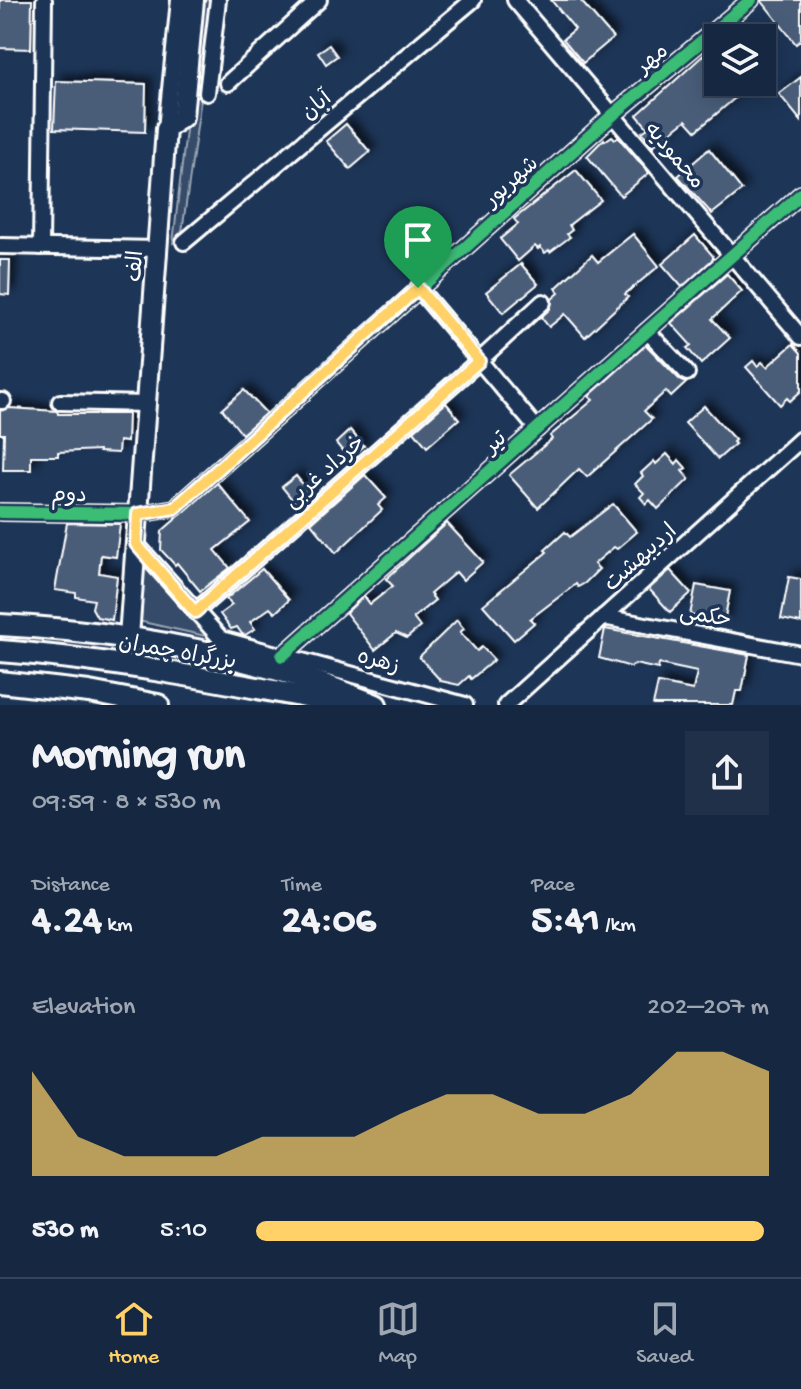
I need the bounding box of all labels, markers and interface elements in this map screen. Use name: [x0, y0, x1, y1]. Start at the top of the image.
map controls: [704, 24, 776, 96]
button: layers: [704, 24, 776, 96]
street label: مهر: [631, 39, 675, 82]
street label: آبان: [296, 84, 339, 127]
street label: محمودیه: [637, 117, 709, 196]
street label: شهریور: [479, 152, 545, 215]
pin: [384, 206, 452, 288]
icon: arrive: [396, 218, 440, 262]
street label: الف: [123, 250, 151, 283]
street label: تیر: [478, 426, 514, 462]
street label: خرداد غربی: [280, 431, 371, 515]
street label: دوم: [51, 484, 87, 511]
street label: اردیبهشت: [600, 520, 683, 598]
street label: حکمی: [677, 601, 733, 635]
street label: بزرگراه چمران: [117, 628, 239, 677]
street label: زهره: [354, 645, 402, 681]
button: share: [685, 731, 769, 815]
text: Morning run: [32, 732, 245, 784]
text: 09:59 · 8 × 530 m: [32, 788, 221, 819]
text: Distance: [32, 873, 110, 899]
text: Time: [282, 873, 322, 899]
text: Pace: [531, 873, 575, 899]
text: 4.24: [32, 899, 102, 946]
text: 24:06: [282, 899, 376, 946]
text: 5:41: [531, 899, 600, 946]
text: km: [102, 913, 133, 939]
text: /km: [600, 913, 636, 939]
text: Elevation: [32, 993, 135, 1024]
text: 202–207 m: [647, 993, 769, 1024]
text: 530 m: [32, 1216, 99, 1247]
text: 5:10: [160, 1216, 207, 1247]
tab: Home: [108, 1297, 159, 1371]
tab: Map: [376, 1297, 420, 1371]
tab: Saved: [636, 1297, 693, 1371]

